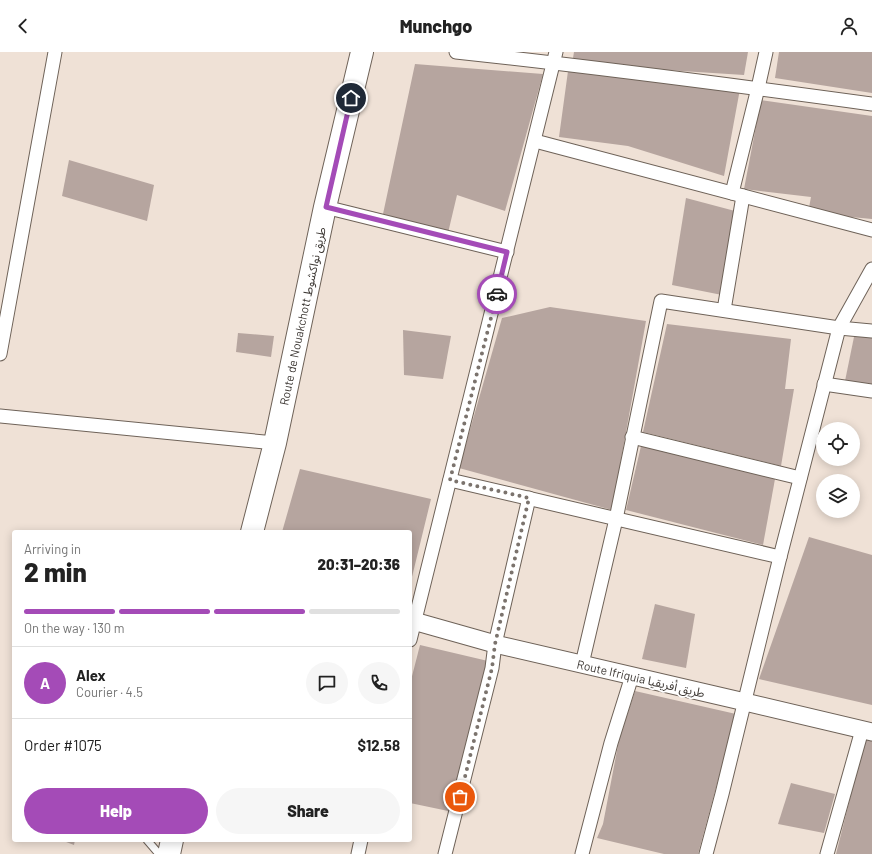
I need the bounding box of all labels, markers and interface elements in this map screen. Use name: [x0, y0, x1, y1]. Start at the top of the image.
icon: back: [12, 15, 34, 37]
text: Munchgo: [400, 15, 472, 37]
icon: person: [838, 15, 860, 37]
pin: [334, 81, 368, 115]
icon: home: [340, 87, 362, 109]
street label: Route de Nouakchott طريق نواكشوط: [276, 226, 330, 407]
courier: [477, 274, 517, 314]
icon: car: [486, 283, 508, 305]
map controls: [816, 422, 860, 518]
button: locate: [816, 422, 860, 466]
button: layers: [816, 474, 860, 518]
text: Arriving in: [24, 541, 81, 557]
text: 20:31–20:36: [317, 555, 400, 573]
text: 2 min: [24, 556, 87, 587]
text: On the way · 130 m: [24, 620, 125, 636]
street label: Route Ifriquia طريق أفريقيا: [575, 656, 706, 702]
button: chat: [306, 662, 348, 704]
button: phone: [358, 662, 400, 704]
text: Alex: [76, 666, 106, 684]
text: A: [40, 674, 50, 692]
text: Courier · 4.5: [76, 684, 143, 700]
text: Order #1075: [24, 736, 102, 754]
text: $12.58: [357, 736, 400, 754]
pin: [443, 780, 477, 814]
icon: bag: [449, 786, 471, 808]
button: Help: [24, 788, 208, 834]
button: Share: [216, 788, 400, 834]

